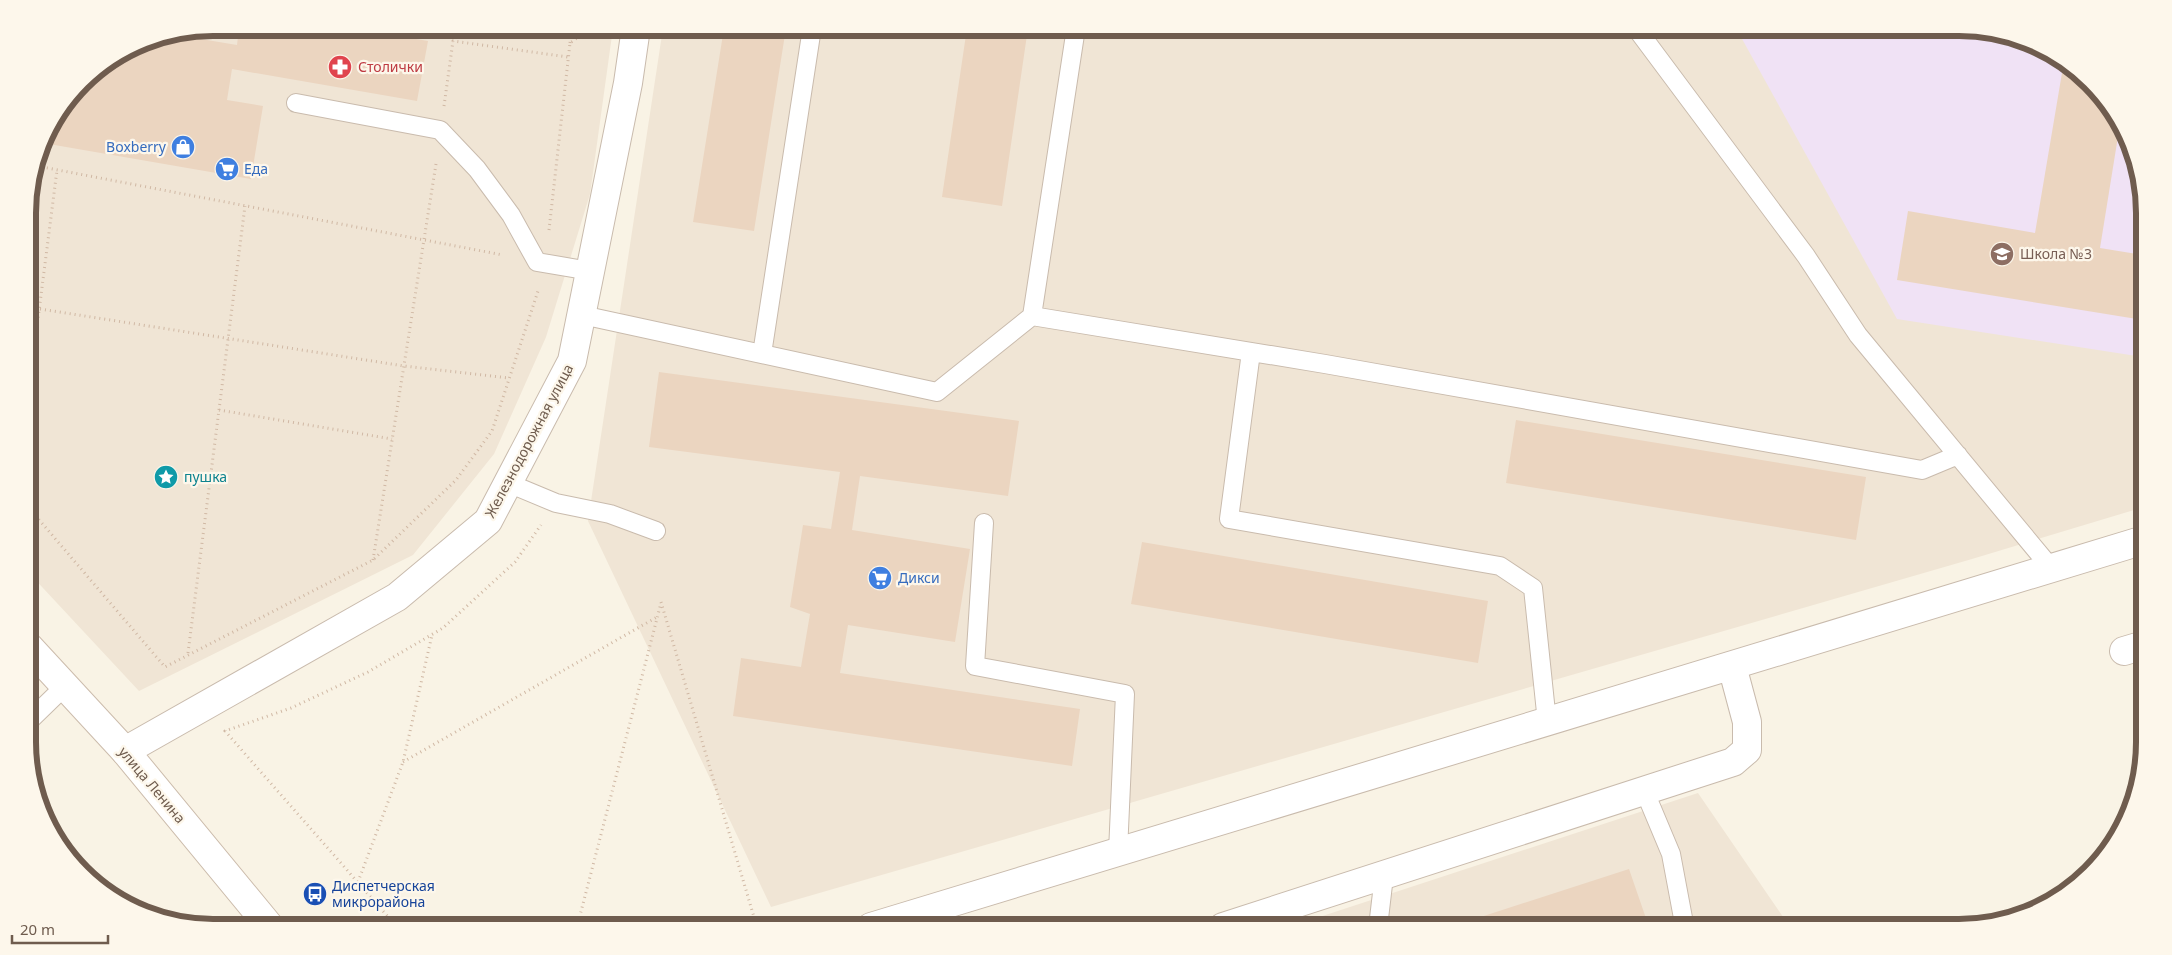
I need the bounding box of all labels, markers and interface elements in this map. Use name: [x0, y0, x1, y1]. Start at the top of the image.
pharmacy icon: Столички: [327, 54, 353, 80]
place label: Столички: [358, 57, 423, 76]
shop icon: Boxberry: [170, 134, 196, 160]
place label: Boxberry: [106, 137, 167, 156]
supermarket icon: Еда: [214, 156, 240, 182]
place label: Еда: [244, 159, 268, 178]
school or university icon: Школа №3: [1989, 241, 2015, 267]
place label: Школа №3: [2020, 244, 2092, 263]
street label: Железнодорожная улица: [480, 361, 577, 521]
place icon: пушка: [153, 464, 179, 490]
place label: пушка: [184, 467, 227, 486]
supermarket icon: Дикси: [867, 565, 893, 591]
place label: Дикси: [898, 568, 940, 587]
street label: улица Ленина: [115, 742, 190, 827]
place label: Диспетчерская микрорайона: [332, 876, 435, 911]
bus stop icon: Диспетчерская микрорайона: [302, 881, 328, 907]
scale bar: [12, 912, 109, 944]
text: 20 m: [20, 919, 55, 939]

